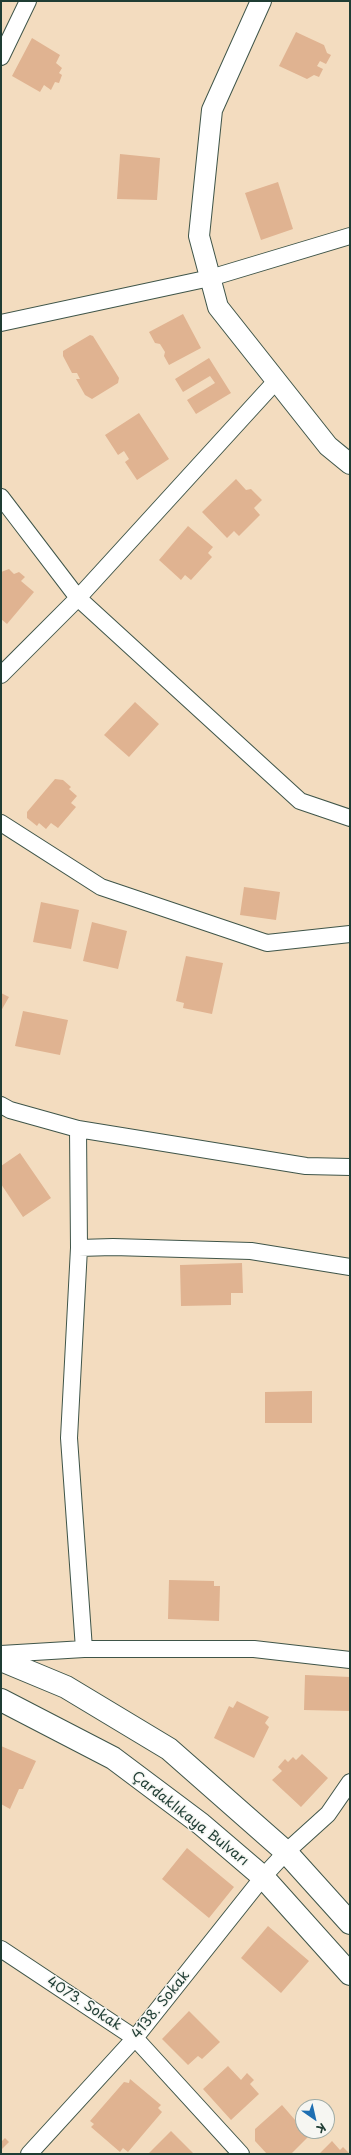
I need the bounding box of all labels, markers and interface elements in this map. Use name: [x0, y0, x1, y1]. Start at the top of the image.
street label: Çardaklıkaya Bulvarı: [128, 1768, 252, 1870]
street label: 4138. Sokak: [128, 1968, 194, 2042]
street label: 4073. Sokak: [43, 1974, 125, 2034]
north arrow: [295, 2099, 335, 2139]
text: K: [313, 2119, 330, 2138]

